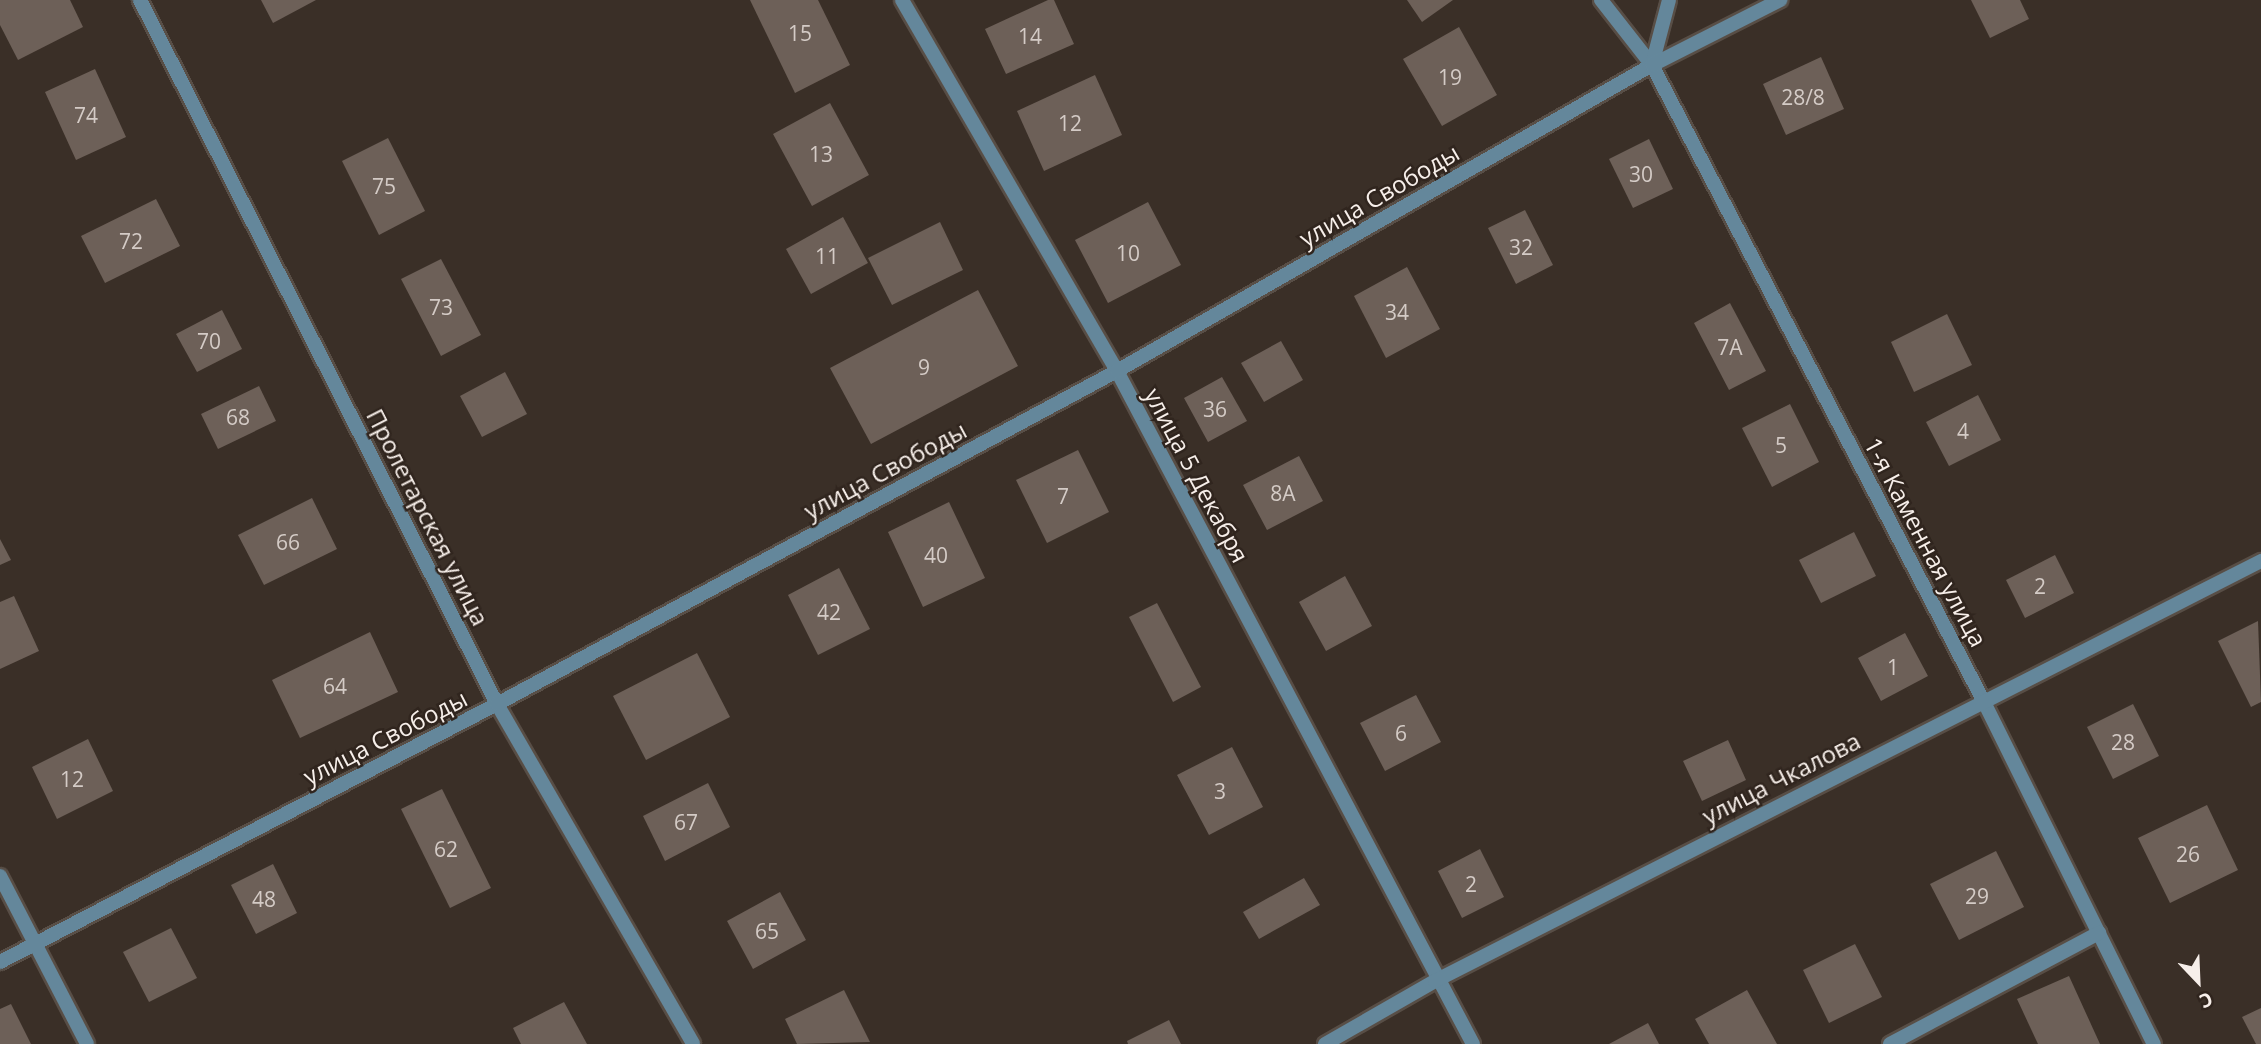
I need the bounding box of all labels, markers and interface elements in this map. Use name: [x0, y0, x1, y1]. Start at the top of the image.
house number: 15: [788, 20, 812, 46]
house number: 14: [1018, 23, 1042, 49]
house number: 19: [1438, 64, 1462, 90]
house number: 28/8: [1781, 84, 1825, 110]
house number: 74: [74, 102, 98, 128]
house number: 12: [1058, 110, 1082, 136]
street label: улица Свободы: [1294, 138, 1464, 252]
house number: 13: [809, 141, 833, 167]
house number: 30: [1629, 161, 1653, 187]
house number: 75: [372, 173, 396, 199]
house number: 72: [119, 228, 143, 254]
house number: 32: [1509, 234, 1533, 260]
house number: 10: [1116, 240, 1140, 266]
house number: 11: [815, 243, 839, 269]
house number: 73: [429, 294, 453, 320]
house number: 34: [1385, 299, 1409, 325]
house number: 70: [197, 328, 221, 354]
house number: 7А: [1717, 334, 1743, 360]
house number: 9: [918, 354, 930, 380]
street label: улица 5 Декабря: [1139, 383, 1255, 567]
house number: 36: [1203, 396, 1227, 422]
house number: 68: [226, 404, 250, 430]
street label: Пролетарская улица: [361, 404, 495, 630]
street label: улица Свободы: [799, 415, 971, 525]
house number: 4: [1957, 418, 1969, 444]
house number: 5: [1775, 432, 1787, 458]
street label: 1-я Каменная улица: [1859, 433, 1993, 651]
house number: 8А: [1270, 480, 1296, 506]
house number: 7: [1057, 483, 1069, 509]
house number: 66: [276, 529, 300, 555]
house number: 40: [924, 542, 948, 568]
house number: 2: [2034, 573, 2046, 599]
house number: 42: [817, 599, 841, 625]
house number: 1: [1887, 654, 1899, 680]
house number: 64: [323, 673, 347, 699]
street label: улица Свободы: [298, 683, 472, 791]
house number: 6: [1395, 720, 1407, 746]
street label: улица Чкалова: [1697, 726, 1865, 830]
house number: 28: [2111, 729, 2135, 755]
house number: 12: [60, 766, 84, 792]
house number: 3: [1214, 778, 1226, 804]
house number: 67: [674, 809, 698, 835]
house number: 62: [434, 836, 458, 862]
house number: 26: [2176, 841, 2200, 867]
house number: 2: [1465, 871, 1477, 897]
house number: 29: [1965, 883, 1989, 909]
house number: 48: [252, 886, 276, 912]
house number: 65: [755, 918, 779, 944]
north arrow: [2163, 946, 2233, 1016]
text: С: [2196, 986, 2217, 1015]

